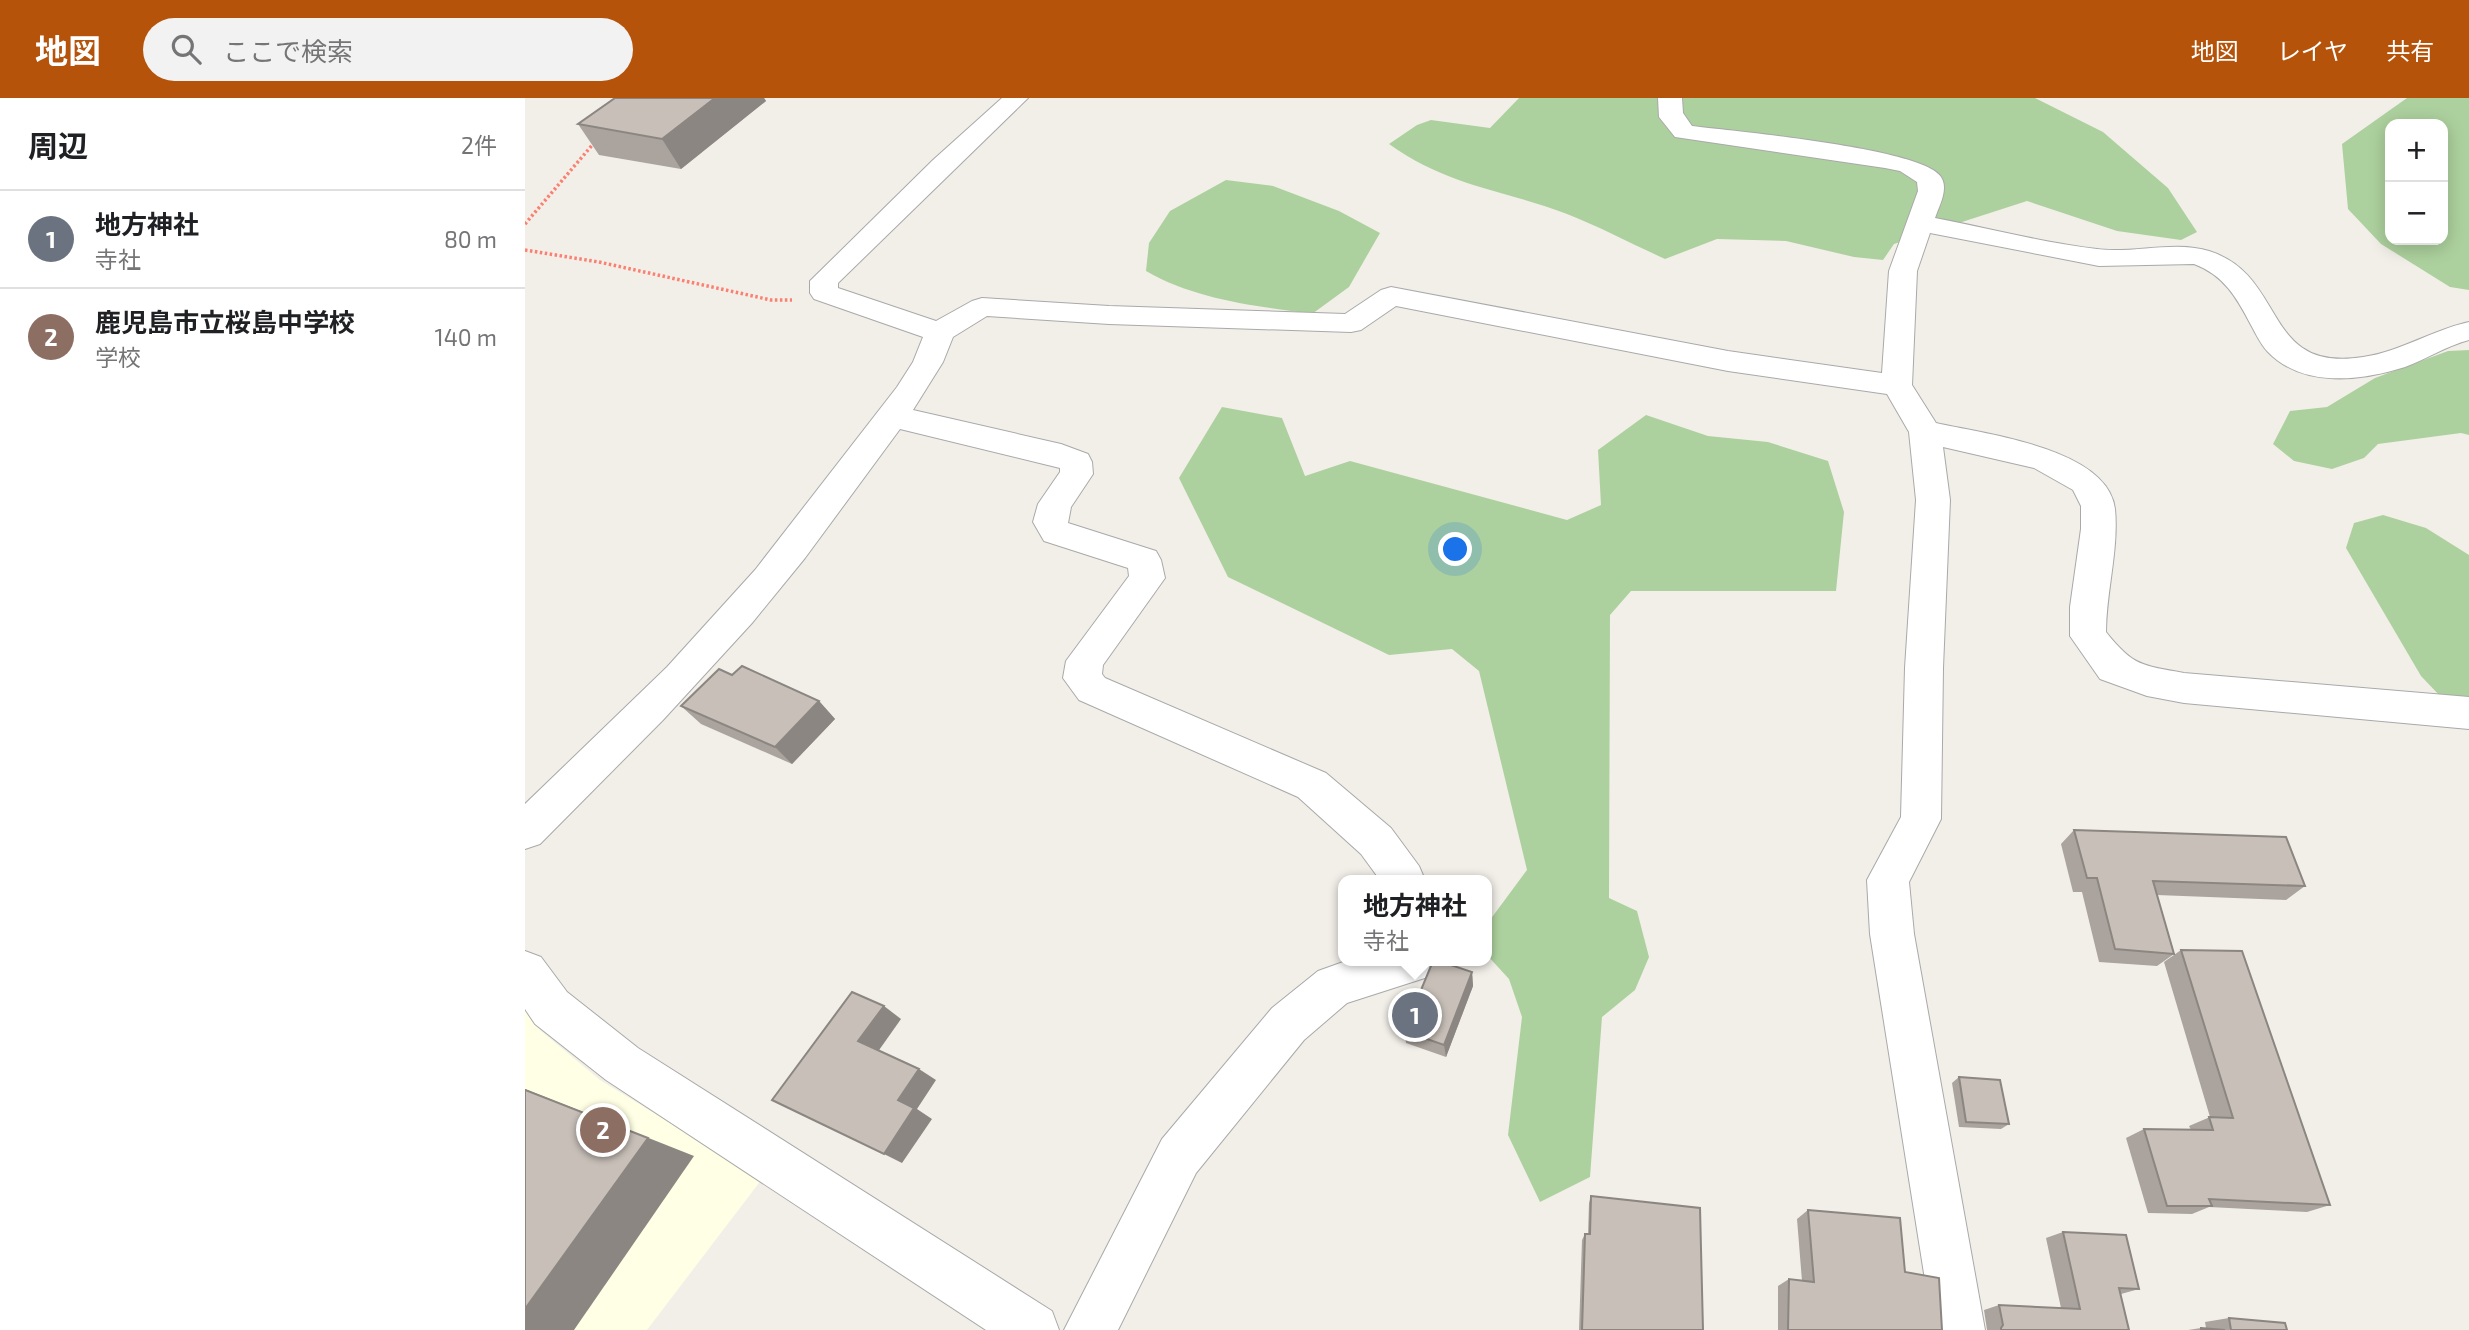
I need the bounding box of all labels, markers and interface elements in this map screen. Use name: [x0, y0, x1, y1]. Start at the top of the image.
search box: [143, 18, 633, 81]
text: 地図: [35, 30, 101, 70]
icon: search: [167, 30, 205, 68]
text: ここで検索: [223, 35, 353, 66]
text: 地図: [2191, 36, 2239, 65]
text: レイヤ: [2277, 36, 2348, 65]
text: 共有: [2386, 36, 2434, 65]
map controls: [2385, 119, 2448, 245]
button: +: [2385, 119, 2448, 182]
text: 周辺: [28, 127, 88, 163]
text: 2件: [461, 131, 497, 159]
button: −: [2385, 182, 2448, 245]
text: 地方神社: [95, 208, 199, 239]
text: 1: [46, 225, 56, 253]
text: 80 m: [444, 225, 497, 253]
text: 寺社: [95, 245, 141, 273]
text: 鹿児島市立桜島中学校: [95, 306, 355, 337]
text: 2: [44, 323, 58, 351]
text: 140 m: [435, 323, 497, 351]
text: 学校: [95, 343, 141, 371]
your location: [1438, 532, 1472, 566]
popup: [1338, 875, 1492, 966]
text: 地方神社: [1363, 889, 1467, 920]
text: 寺社: [1363, 926, 1409, 954]
pin: 1: [1392, 989, 1438, 1041]
pin: 2: [580, 1104, 626, 1156]

